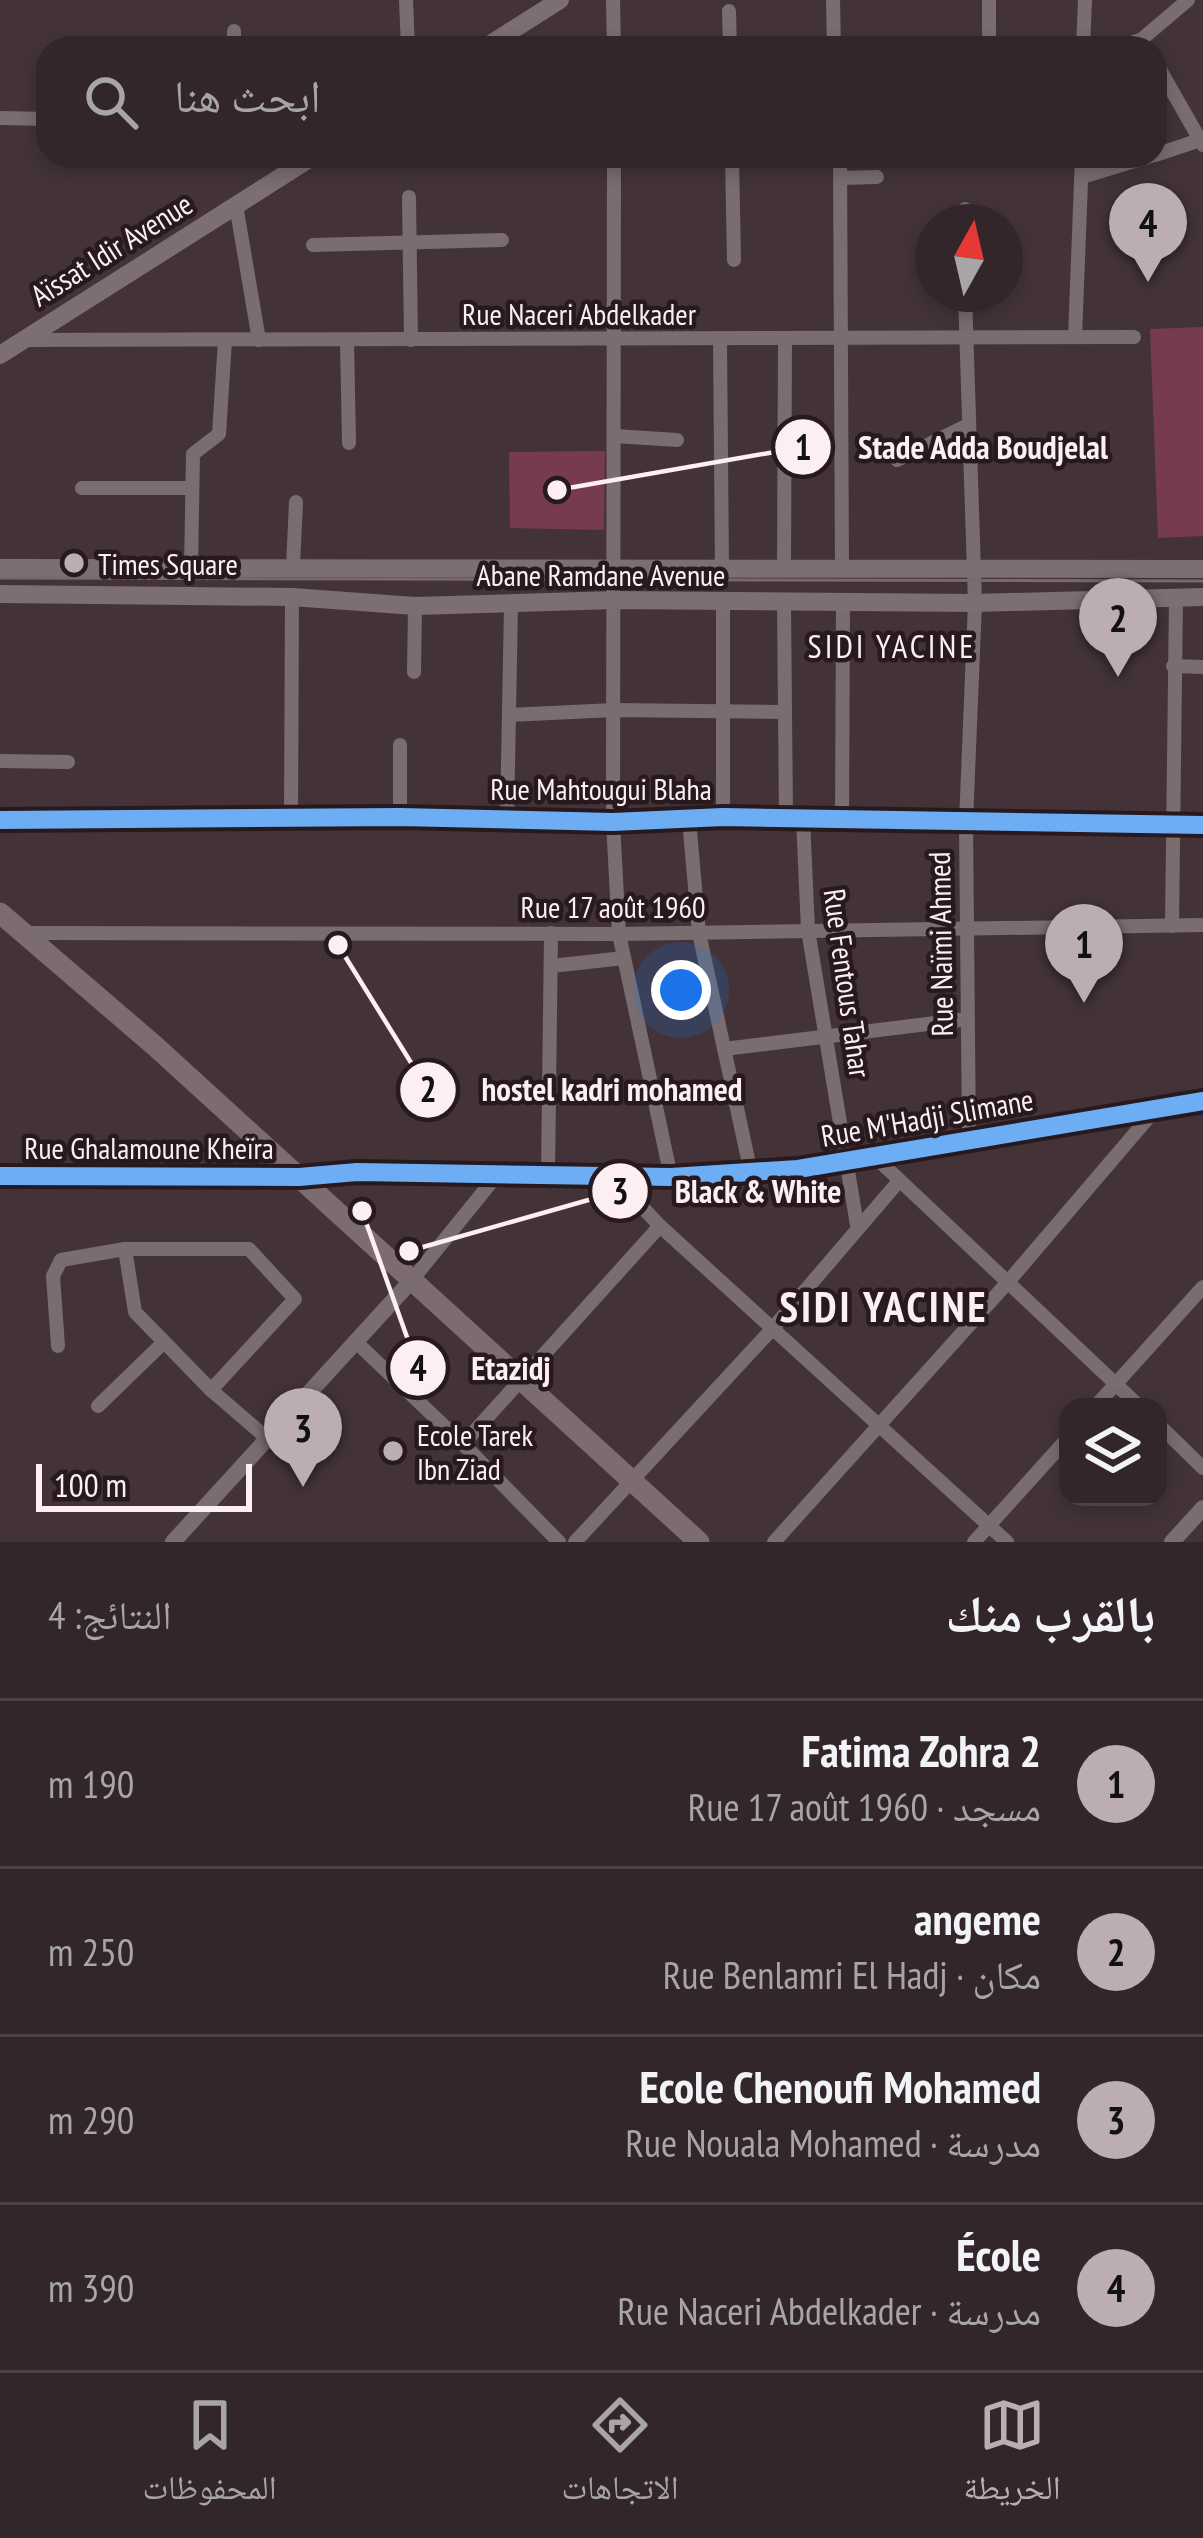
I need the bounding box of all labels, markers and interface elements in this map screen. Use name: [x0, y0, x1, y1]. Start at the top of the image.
search box: [36, 36, 1167, 168]
text: ابحث هنا: [174, 66, 321, 124]
icon: search: [78, 69, 144, 135]
pin: 4: [1109, 183, 1187, 282]
street label: Aïssat Idir Avenue: [23, 184, 199, 314]
north arrow: [915, 204, 1023, 312]
street label: Rue Naceri Abdelkader: [462, 294, 697, 333]
callout: Stade Adda Boudjelal: [773, 413, 1132, 482]
text: 1: [794, 423, 812, 470]
text: Stade Adda Boudjelal: [858, 425, 1109, 468]
place label: Times Square: [98, 544, 238, 583]
marker: Times Square: [61, 550, 87, 576]
street label: Abane Ramdane Avenue: [476, 555, 726, 594]
pin: 2: [1079, 578, 1157, 677]
district label: SIDI YACINE: [808, 624, 976, 667]
street label: Rue Mahtougui Blaha: [490, 769, 712, 808]
street label: Rue Naïmi Ahmed: [919, 851, 961, 1037]
street label: Rue Fentous Tahar: [815, 886, 881, 1081]
street label: Rue 17 août 1960: [521, 887, 705, 926]
pin: 1: [1045, 904, 1123, 1003]
your location: [651, 960, 711, 1020]
callout: hostel kadri mohamed: [398, 1055, 767, 1124]
text: 2: [419, 1065, 437, 1112]
text: hostel kadri mohamed: [481, 1067, 743, 1110]
street label: Rue M'Hadji Slimane: [818, 1079, 1036, 1155]
street label: Rue Ghalamoune Kheïra: [24, 1128, 274, 1167]
callout: Black & White: [590, 1157, 866, 1226]
text: 3: [611, 1167, 629, 1214]
text: Black & White: [675, 1169, 841, 1212]
district label: SIDI YACINE: [780, 1279, 988, 1334]
callout: Etazidj: [388, 1334, 575, 1403]
text: 4: [409, 1344, 427, 1391]
text: Etazidj: [471, 1346, 551, 1389]
pin: 3: [264, 1388, 342, 1487]
map controls: [1059, 1398, 1167, 1506]
button: layers: [1059, 1398, 1167, 1506]
place label: Ecole Tarek Ibn Ziad: [417, 1415, 533, 1488]
marker: Ecole Tarek Ibn Ziad: [380, 1438, 406, 1464]
scale bar: [36, 1458, 252, 1511]
text: 100 m: [54, 1463, 127, 1506]
text: بالقرب منك: [945, 1580, 1155, 1646]
text: النتائج: 4: [48, 1589, 171, 1640]
text: Fatima Zohra 2: [801, 1721, 1041, 1779]
text: 190 m: [48, 1758, 134, 1809]
text: 1: [1107, 1758, 1125, 1809]
text: مسجد · Rue 17 août 1960: [688, 1781, 1041, 1832]
text: angeme: [914, 1889, 1041, 1947]
text: 250 m: [48, 1926, 134, 1977]
text: 2: [1107, 1926, 1125, 1977]
text: مكان · Rue Benlamri El Hadj: [663, 1949, 1041, 2000]
text: Ecole Chenoufi Mohamed: [640, 2057, 1041, 2115]
text: 290 m: [48, 2094, 134, 2145]
text: 3: [1107, 2094, 1125, 2145]
text: مدرسة · Rue Nouala Mohamed: [625, 2117, 1041, 2168]
text: École: [956, 2225, 1041, 2283]
text: 390 m: [48, 2262, 134, 2313]
text: 4: [1107, 2262, 1125, 2313]
text: مدرسة · Rue Naceri Abdelkader: [617, 2285, 1041, 2336]
tab: المحفوظات: [142, 2392, 277, 2520]
tab: الاتجاهات: [561, 2392, 679, 2520]
tab: الخريطة: [963, 2392, 1061, 2520]

